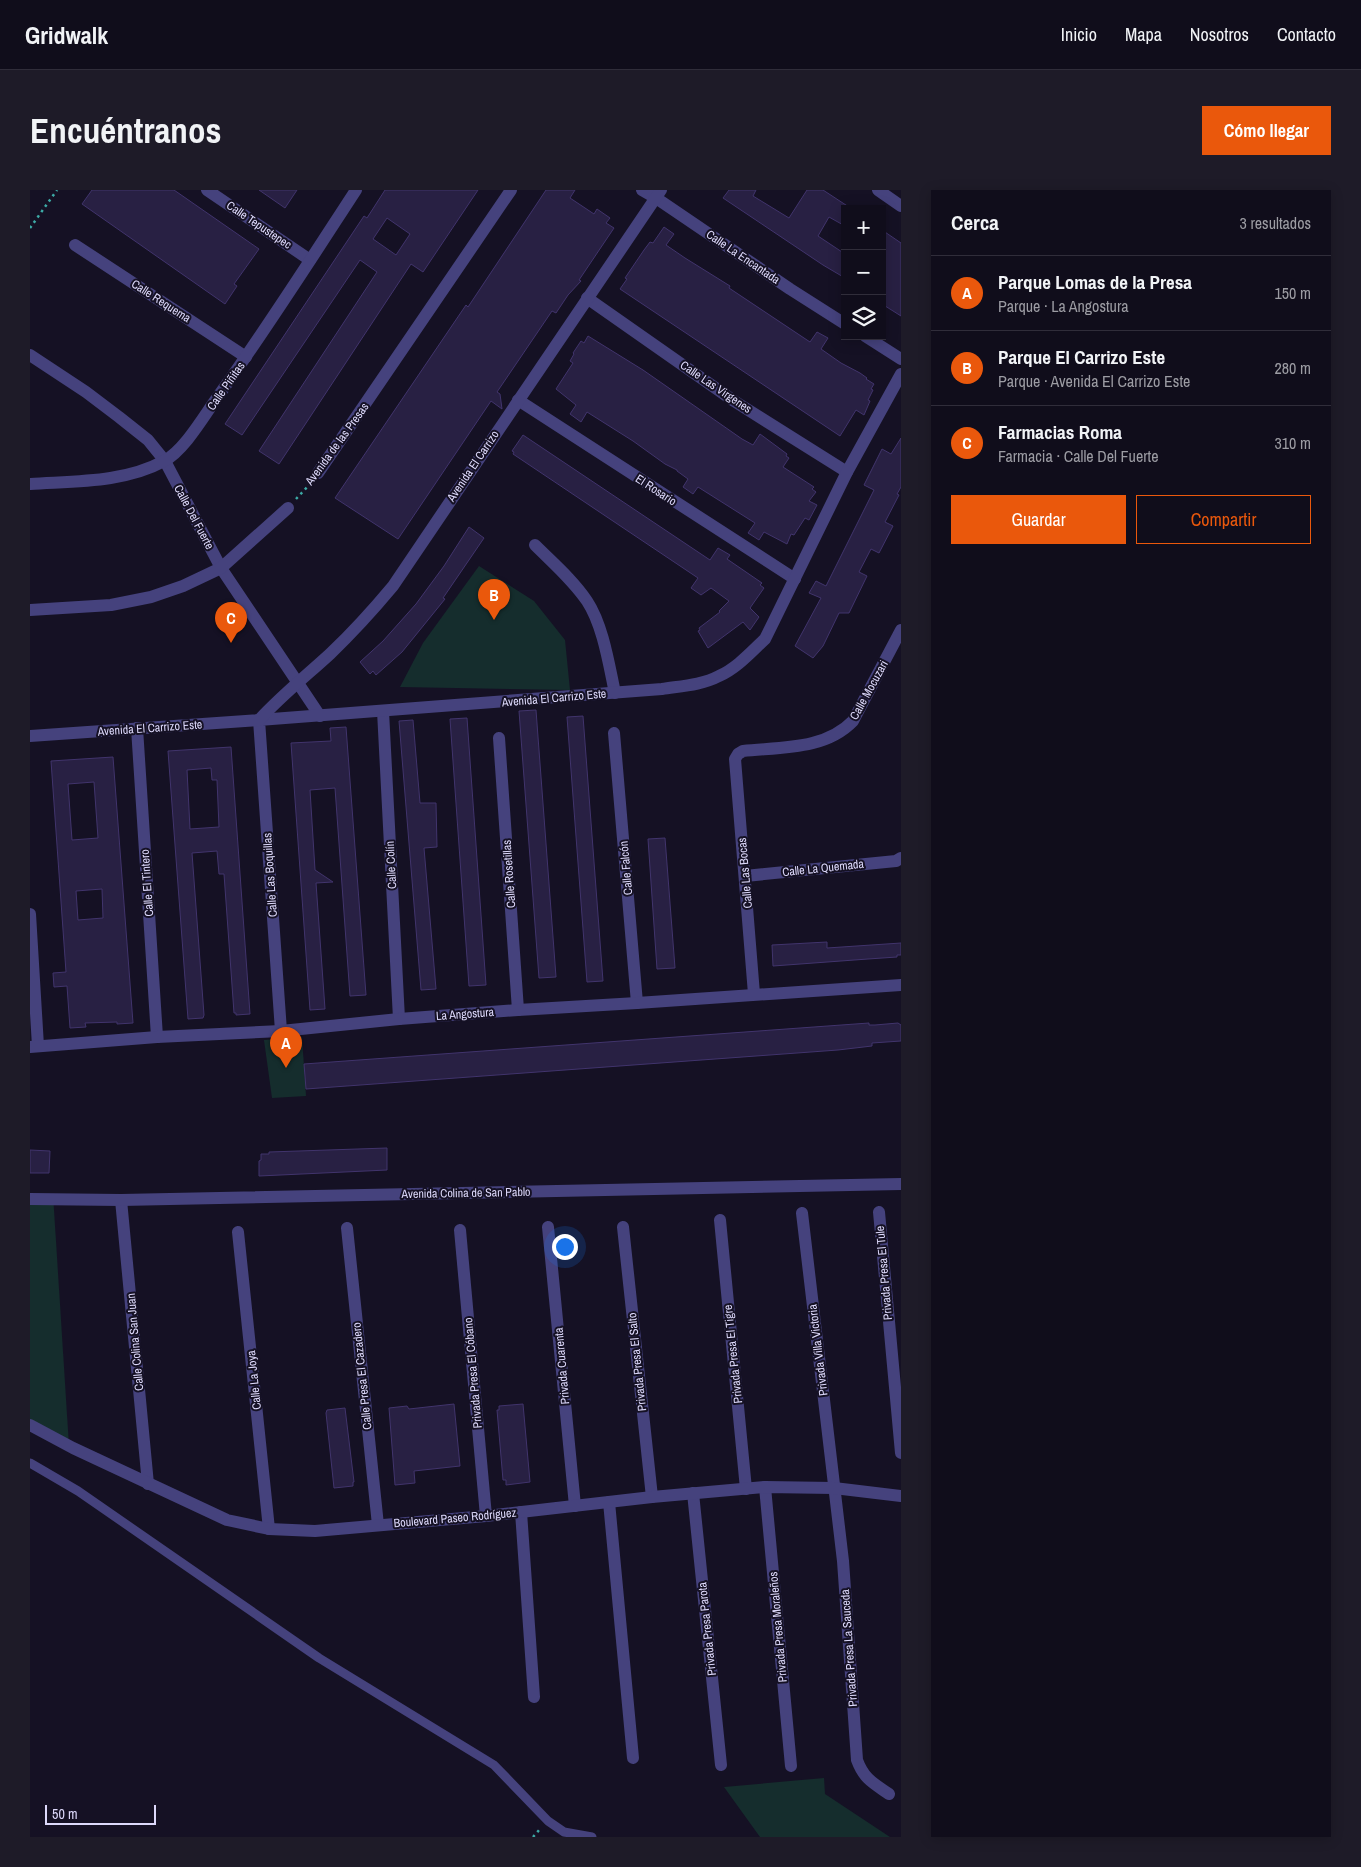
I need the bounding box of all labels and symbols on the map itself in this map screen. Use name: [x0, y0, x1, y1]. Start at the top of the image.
street label: Calle Tepustepec: [223, 197, 295, 253]
street label: Calle La Encantada: [703, 226, 784, 288]
street label: Calle Requema: [128, 276, 194, 326]
street label: Calle Las Virgenes: [677, 357, 755, 417]
street label: Calle Piñitas: [203, 358, 249, 413]
street label: Avenida de las Presas: [301, 399, 372, 489]
street label: Avenida El Carrizo: [443, 427, 503, 505]
street label: El Rosario: [632, 471, 680, 509]
street label: Calle Del Fuerte: [170, 482, 218, 552]
pin: B: [478, 579, 510, 620]
pin: C: [215, 602, 247, 643]
street label: Calle Mocuzari: [846, 657, 892, 723]
street label: Avenida El Carrizo Este: [500, 685, 607, 711]
street label: Avenida El Carrizo Este: [96, 716, 203, 740]
street label: Calle Las Boquillas: [259, 832, 281, 918]
street label: Calle Las Bocas: [734, 837, 756, 909]
street label: Calle Rosetillas: [499, 839, 519, 909]
street label: Calle Falcón: [616, 840, 636, 896]
street label: Calle Colín: [382, 841, 400, 889]
street label: Calle El Tintero: [137, 849, 157, 917]
street label: Calle La Quemada: [781, 856, 865, 880]
street label: La Angostura: [436, 1004, 495, 1024]
pin: A: [270, 1027, 302, 1068]
street label: Avenida Colina de San Pablo: [400, 1184, 531, 1202]
street label: Privada Presa El Tule: [872, 1225, 896, 1321]
your location: [552, 1234, 578, 1260]
street label: Calle Colina San Juan: [123, 1293, 147, 1391]
street label: Privada Villa Victoria: [804, 1303, 832, 1397]
street label: Privada Presa El Tigre: [720, 1304, 746, 1404]
street label: Privada Presa El Salto: [624, 1312, 650, 1412]
street label: Privada Presa El Cóbano: [460, 1317, 486, 1429]
street label: Calle Presa El Cazadero: [348, 1322, 376, 1430]
street label: Privada Cuarenta: [551, 1326, 573, 1405]
street label: Calle La Joya: [243, 1349, 265, 1410]
street label: Boulevard Paseo Rodríguez: [393, 1505, 517, 1531]
street label: Privada Presa Moraleños: [765, 1571, 791, 1683]
street label: Privada Presa Parota: [694, 1581, 720, 1677]
street label: Privada Presa La Sauceda: [837, 1588, 861, 1707]
scale bar: [45, 1802, 156, 1825]

